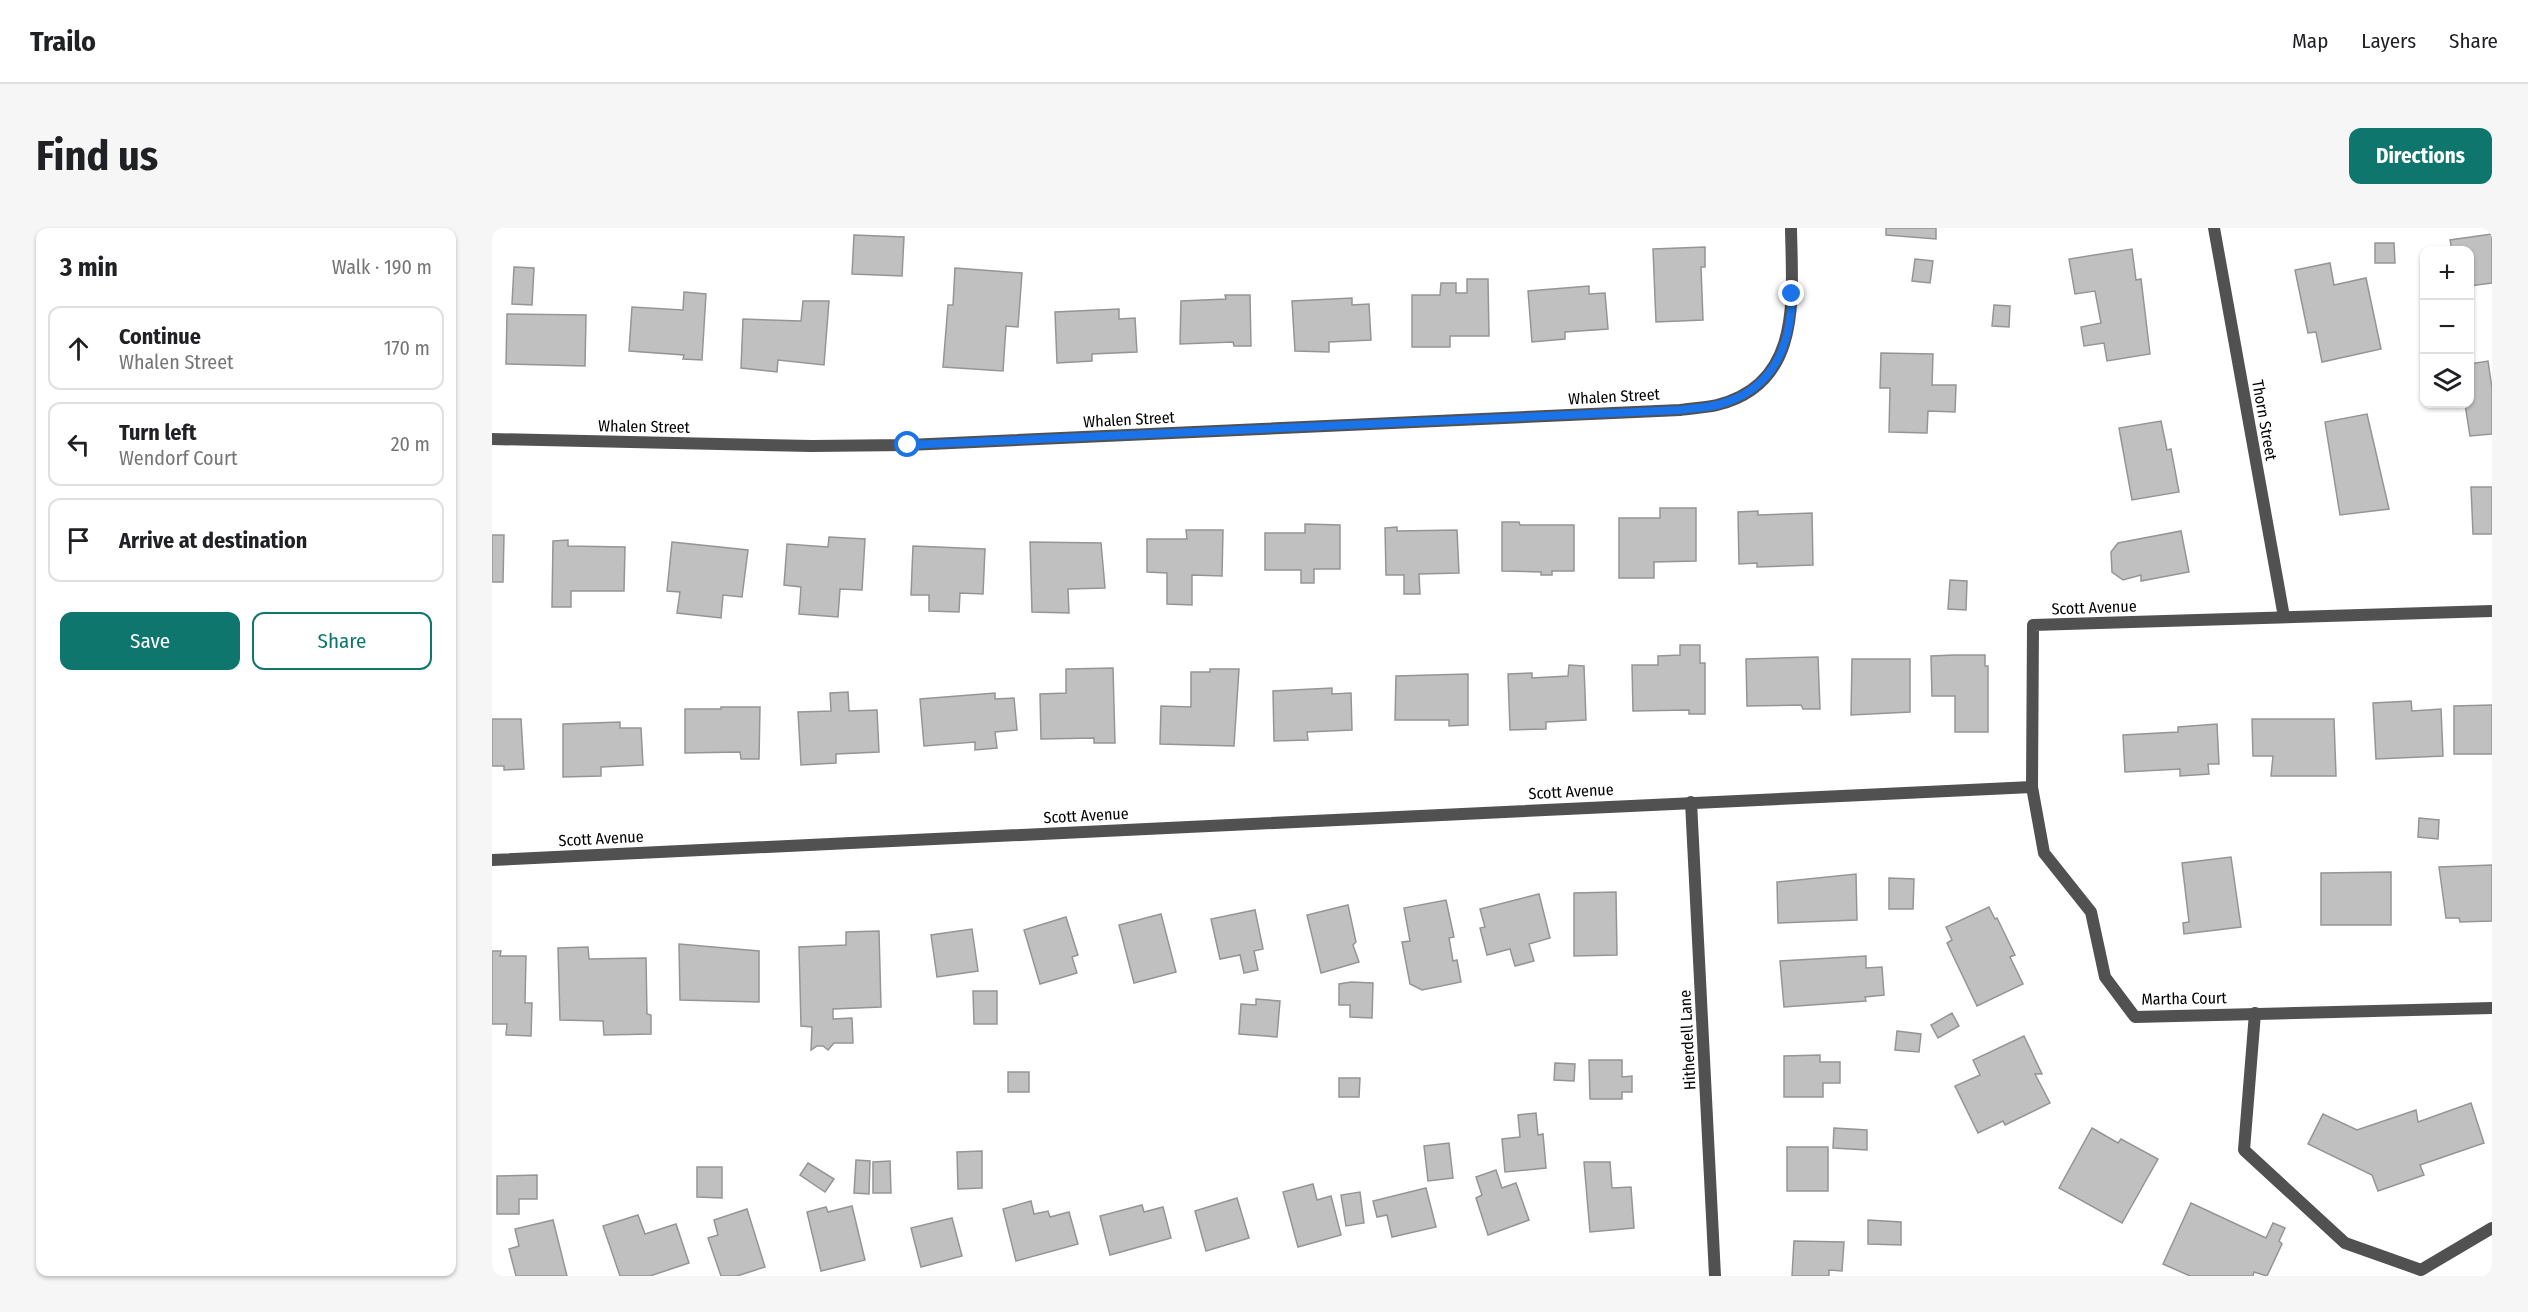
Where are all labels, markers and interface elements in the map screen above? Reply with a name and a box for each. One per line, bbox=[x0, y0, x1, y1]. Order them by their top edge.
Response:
text: Trailo bbox=[30, 25, 96, 58]
text: Map bbox=[2292, 28, 2328, 54]
text: Layers bbox=[2361, 28, 2416, 54]
text: Share bbox=[2449, 28, 2498, 54]
button: Directions bbox=[2349, 128, 2492, 184]
text: Find us bbox=[36, 131, 158, 181]
map controls bbox=[2420, 246, 2474, 408]
button: + bbox=[2420, 246, 2474, 300]
text: 3 min bbox=[60, 252, 118, 283]
text: Walk · 190 m bbox=[332, 255, 432, 279]
route end bbox=[1778, 280, 1804, 306]
button: − bbox=[2420, 300, 2474, 354]
text: Continue bbox=[119, 323, 201, 350]
icon: ahead bbox=[62, 332, 95, 365]
text: 170 m bbox=[384, 336, 430, 360]
text: Whalen Street bbox=[119, 350, 234, 374]
button: layers bbox=[2420, 354, 2474, 408]
street label: Thorn Street bbox=[2248, 378, 2281, 463]
street label: Whalen Street bbox=[1568, 385, 1661, 408]
street label: Whalen Street bbox=[1083, 408, 1176, 431]
street label: Whalen Street bbox=[598, 416, 691, 437]
text: Turn left bbox=[119, 419, 197, 446]
icon: left bbox=[62, 428, 95, 461]
route start bbox=[894, 431, 920, 457]
text: 20 m bbox=[391, 432, 430, 456]
text: Wendorf Court bbox=[119, 446, 238, 470]
icon: arrive bbox=[62, 524, 95, 557]
text: Arrive at destination bbox=[119, 527, 307, 554]
street label: Scott Avenue bbox=[2051, 597, 2137, 618]
button: Save bbox=[60, 612, 240, 670]
button: Share bbox=[252, 612, 432, 670]
street label: Scott Avenue bbox=[1528, 780, 1614, 803]
street label: Scott Avenue bbox=[1043, 804, 1129, 827]
street label: Scott Avenue bbox=[558, 827, 644, 850]
street label: Martha Court bbox=[2141, 988, 2228, 1009]
street label: Hitherdell Lane bbox=[1675, 989, 1700, 1091]

